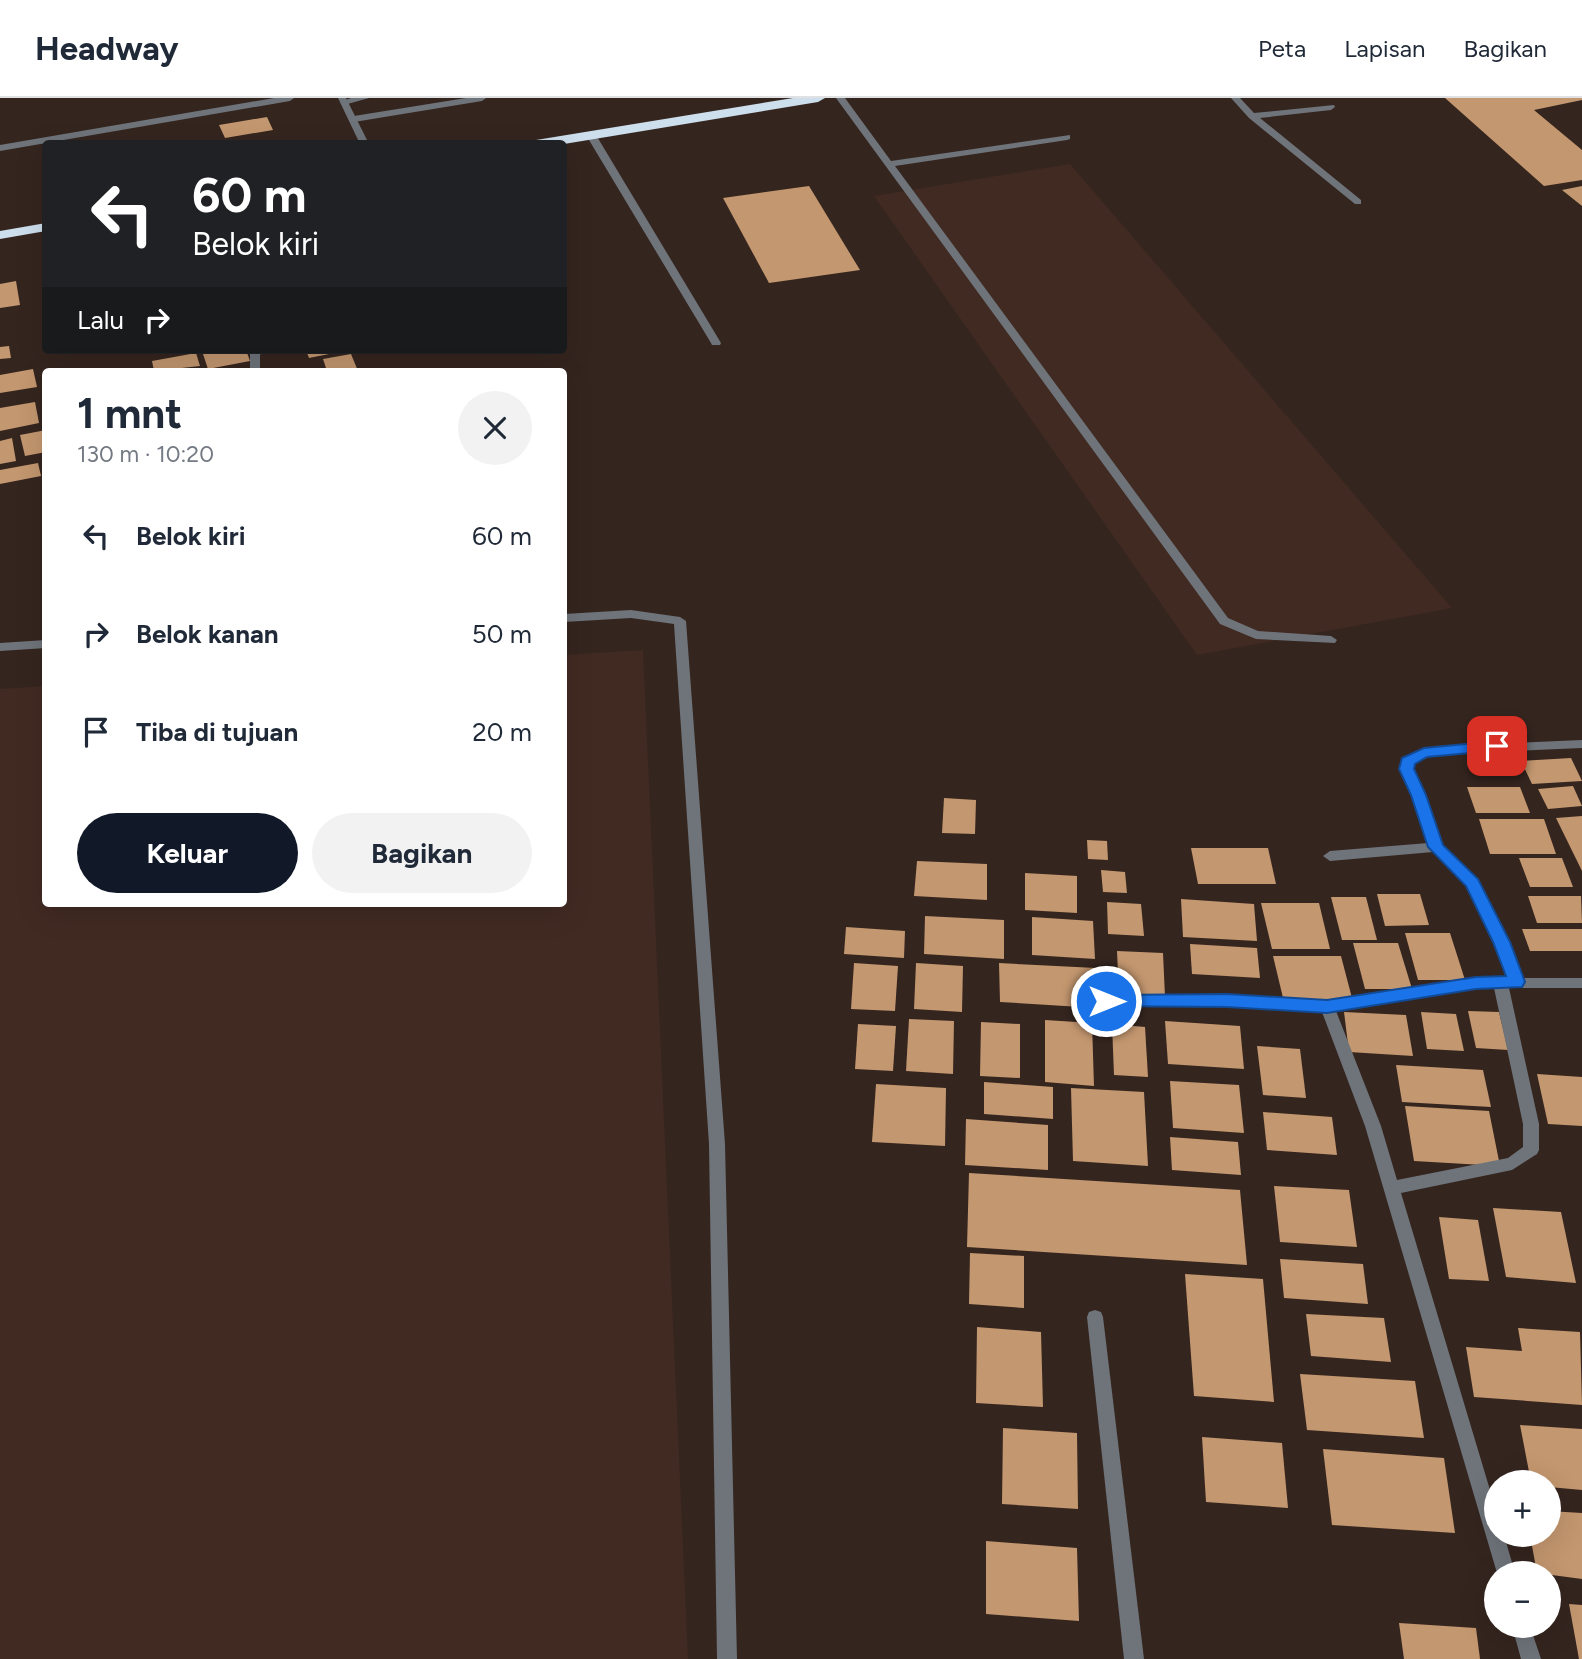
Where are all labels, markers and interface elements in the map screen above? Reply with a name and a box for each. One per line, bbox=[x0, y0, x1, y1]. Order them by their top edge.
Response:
text: Headway bbox=[35, 29, 178, 68]
text: Peta bbox=[1258, 34, 1306, 63]
text: Lapisan bbox=[1344, 34, 1425, 63]
text: Bagikan bbox=[1463, 34, 1547, 63]
text: 60 m bbox=[192, 165, 307, 224]
icon: left bbox=[77, 168, 168, 259]
text: Belok kiri bbox=[192, 225, 319, 263]
icon: right bbox=[138, 301, 176, 339]
text: Lalu bbox=[77, 304, 124, 336]
text: 1 mnt bbox=[77, 388, 182, 439]
button: close bbox=[458, 391, 532, 465]
text: 130 m · 10:20 bbox=[77, 440, 214, 468]
icon: left bbox=[77, 517, 115, 555]
text: Belok kiri bbox=[136, 520, 245, 552]
text: 60 m bbox=[472, 520, 532, 552]
icon: right bbox=[77, 615, 115, 653]
text: Belok kanan bbox=[136, 618, 279, 650]
text: 50 m bbox=[472, 618, 532, 650]
icon: arrive bbox=[77, 713, 115, 751]
text: Tiba di tujuan bbox=[136, 716, 298, 748]
text: 20 m bbox=[472, 716, 532, 748]
pin bbox=[1467, 716, 1527, 776]
icon: arrive bbox=[1478, 727, 1516, 765]
button: Keluar bbox=[77, 813, 298, 893]
button: Bagikan bbox=[312, 813, 532, 893]
position arrow bbox=[1069, 964, 1143, 1038]
map controls bbox=[1484, 1470, 1561, 1638]
button: + bbox=[1484, 1470, 1561, 1547]
button: − bbox=[1484, 1561, 1561, 1638]

